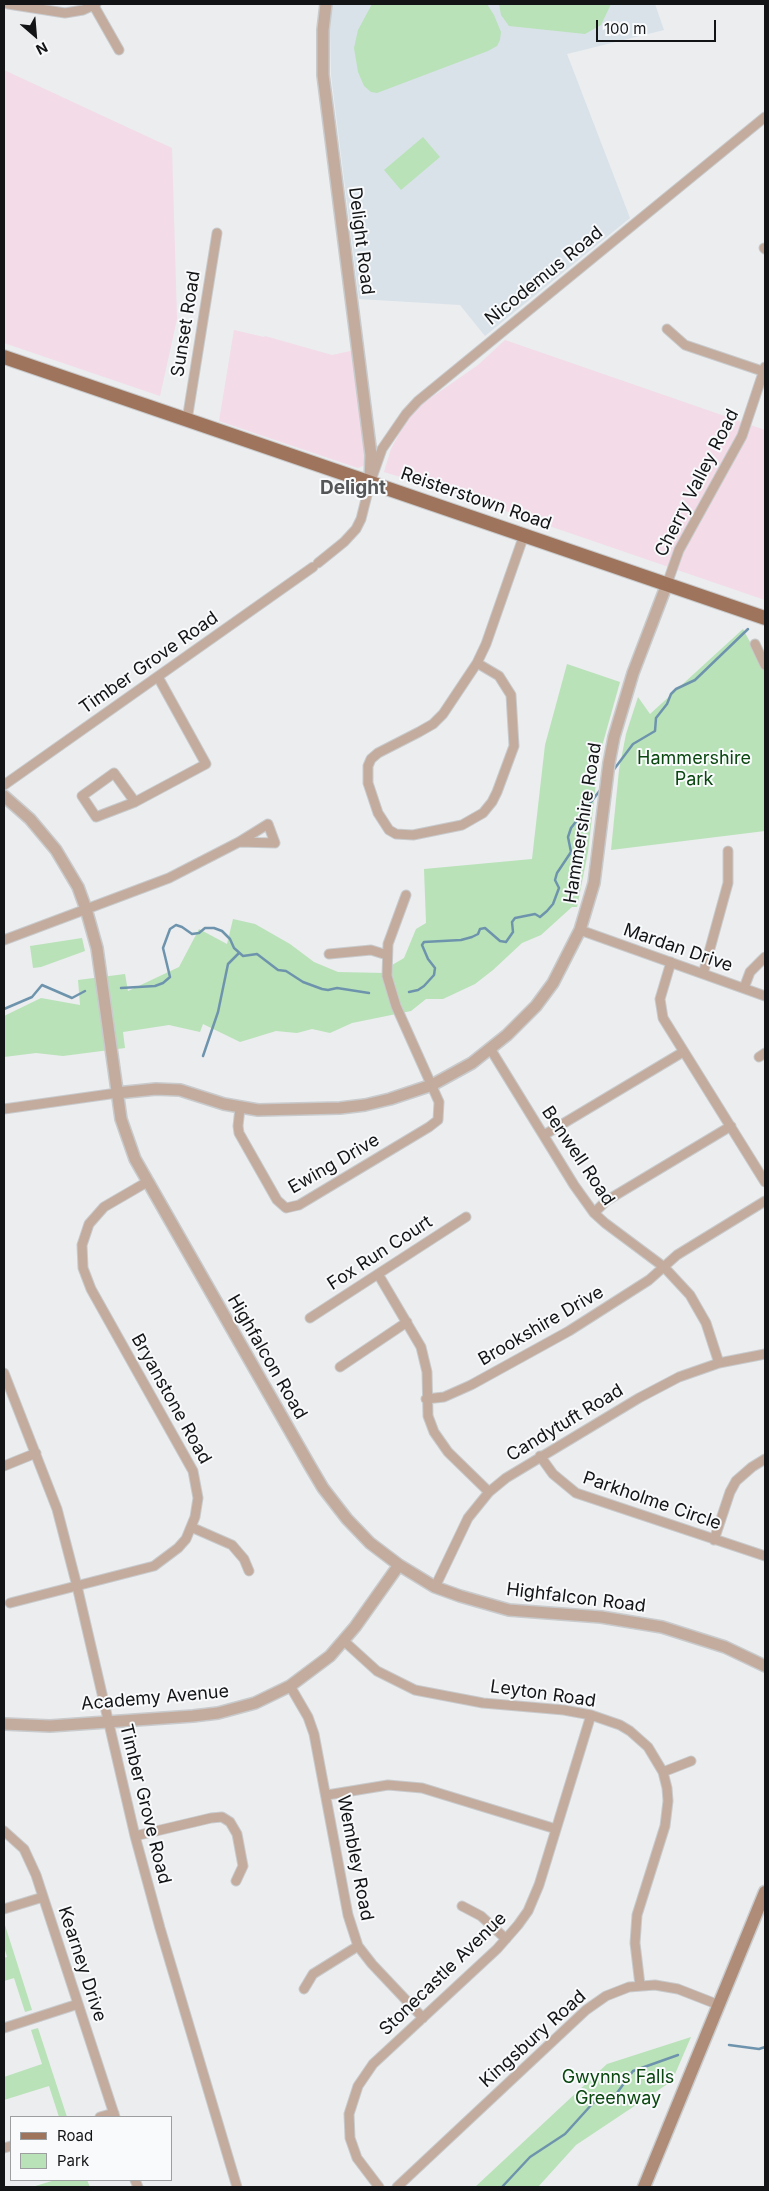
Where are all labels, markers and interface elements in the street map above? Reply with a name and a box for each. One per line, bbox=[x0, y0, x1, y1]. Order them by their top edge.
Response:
north arrow bbox=[10, 10, 60, 60]
scale bar bbox=[599, 10, 719, 42]
text: 100 m bbox=[604, 19, 646, 38]
text: N bbox=[33, 39, 51, 59]
street label: Delight Road bbox=[344, 186, 378, 296]
street label: Nicodemus Road bbox=[481, 222, 607, 330]
street label: Sunset Road bbox=[167, 269, 205, 379]
street label: Cherry Valley Road bbox=[650, 406, 744, 560]
street label: Reisterstown Road bbox=[398, 463, 554, 535]
district label: Delight bbox=[320, 477, 386, 499]
street label: Timber Grove Road bbox=[76, 607, 222, 719]
street label: Hammershire Road bbox=[560, 741, 606, 905]
park label: Hammershire Park bbox=[637, 748, 751, 791]
street label: Mardan Drive bbox=[620, 919, 736, 977]
street label: Benwell Road bbox=[537, 1102, 619, 1210]
street label: Ewing Drive bbox=[285, 1129, 383, 1199]
street label: Fox Run Court bbox=[324, 1211, 436, 1295]
street label: Brookshire Drive bbox=[475, 1281, 607, 1371]
street label: Highfalcon Road bbox=[223, 1291, 311, 1423]
street label: Bryanstone Road bbox=[126, 1330, 216, 1468]
street label: Candytuft Road bbox=[503, 1380, 627, 1466]
street label: Parkholme Circle bbox=[580, 1467, 724, 1535]
street label: Highfalcon Road bbox=[505, 1579, 647, 1617]
street label: Leyton Road bbox=[489, 1676, 597, 1712]
street label: Academy Avenue bbox=[80, 1681, 230, 1715]
street label: Timber Grove Road bbox=[115, 1722, 175, 1886]
street label: Wembley Road bbox=[332, 1794, 378, 1922]
street label: Kearney Drive bbox=[53, 1904, 111, 2024]
street label: Stonecastle Avenue bbox=[375, 1908, 511, 2040]
street label: Kingsbury Road bbox=[476, 1986, 590, 2092]
park label: Gwynns Falls Greenway bbox=[562, 2067, 674, 2110]
legend bbox=[10, 2116, 172, 2181]
text: Road bbox=[57, 2126, 93, 2145]
text: Park bbox=[57, 2151, 89, 2170]

